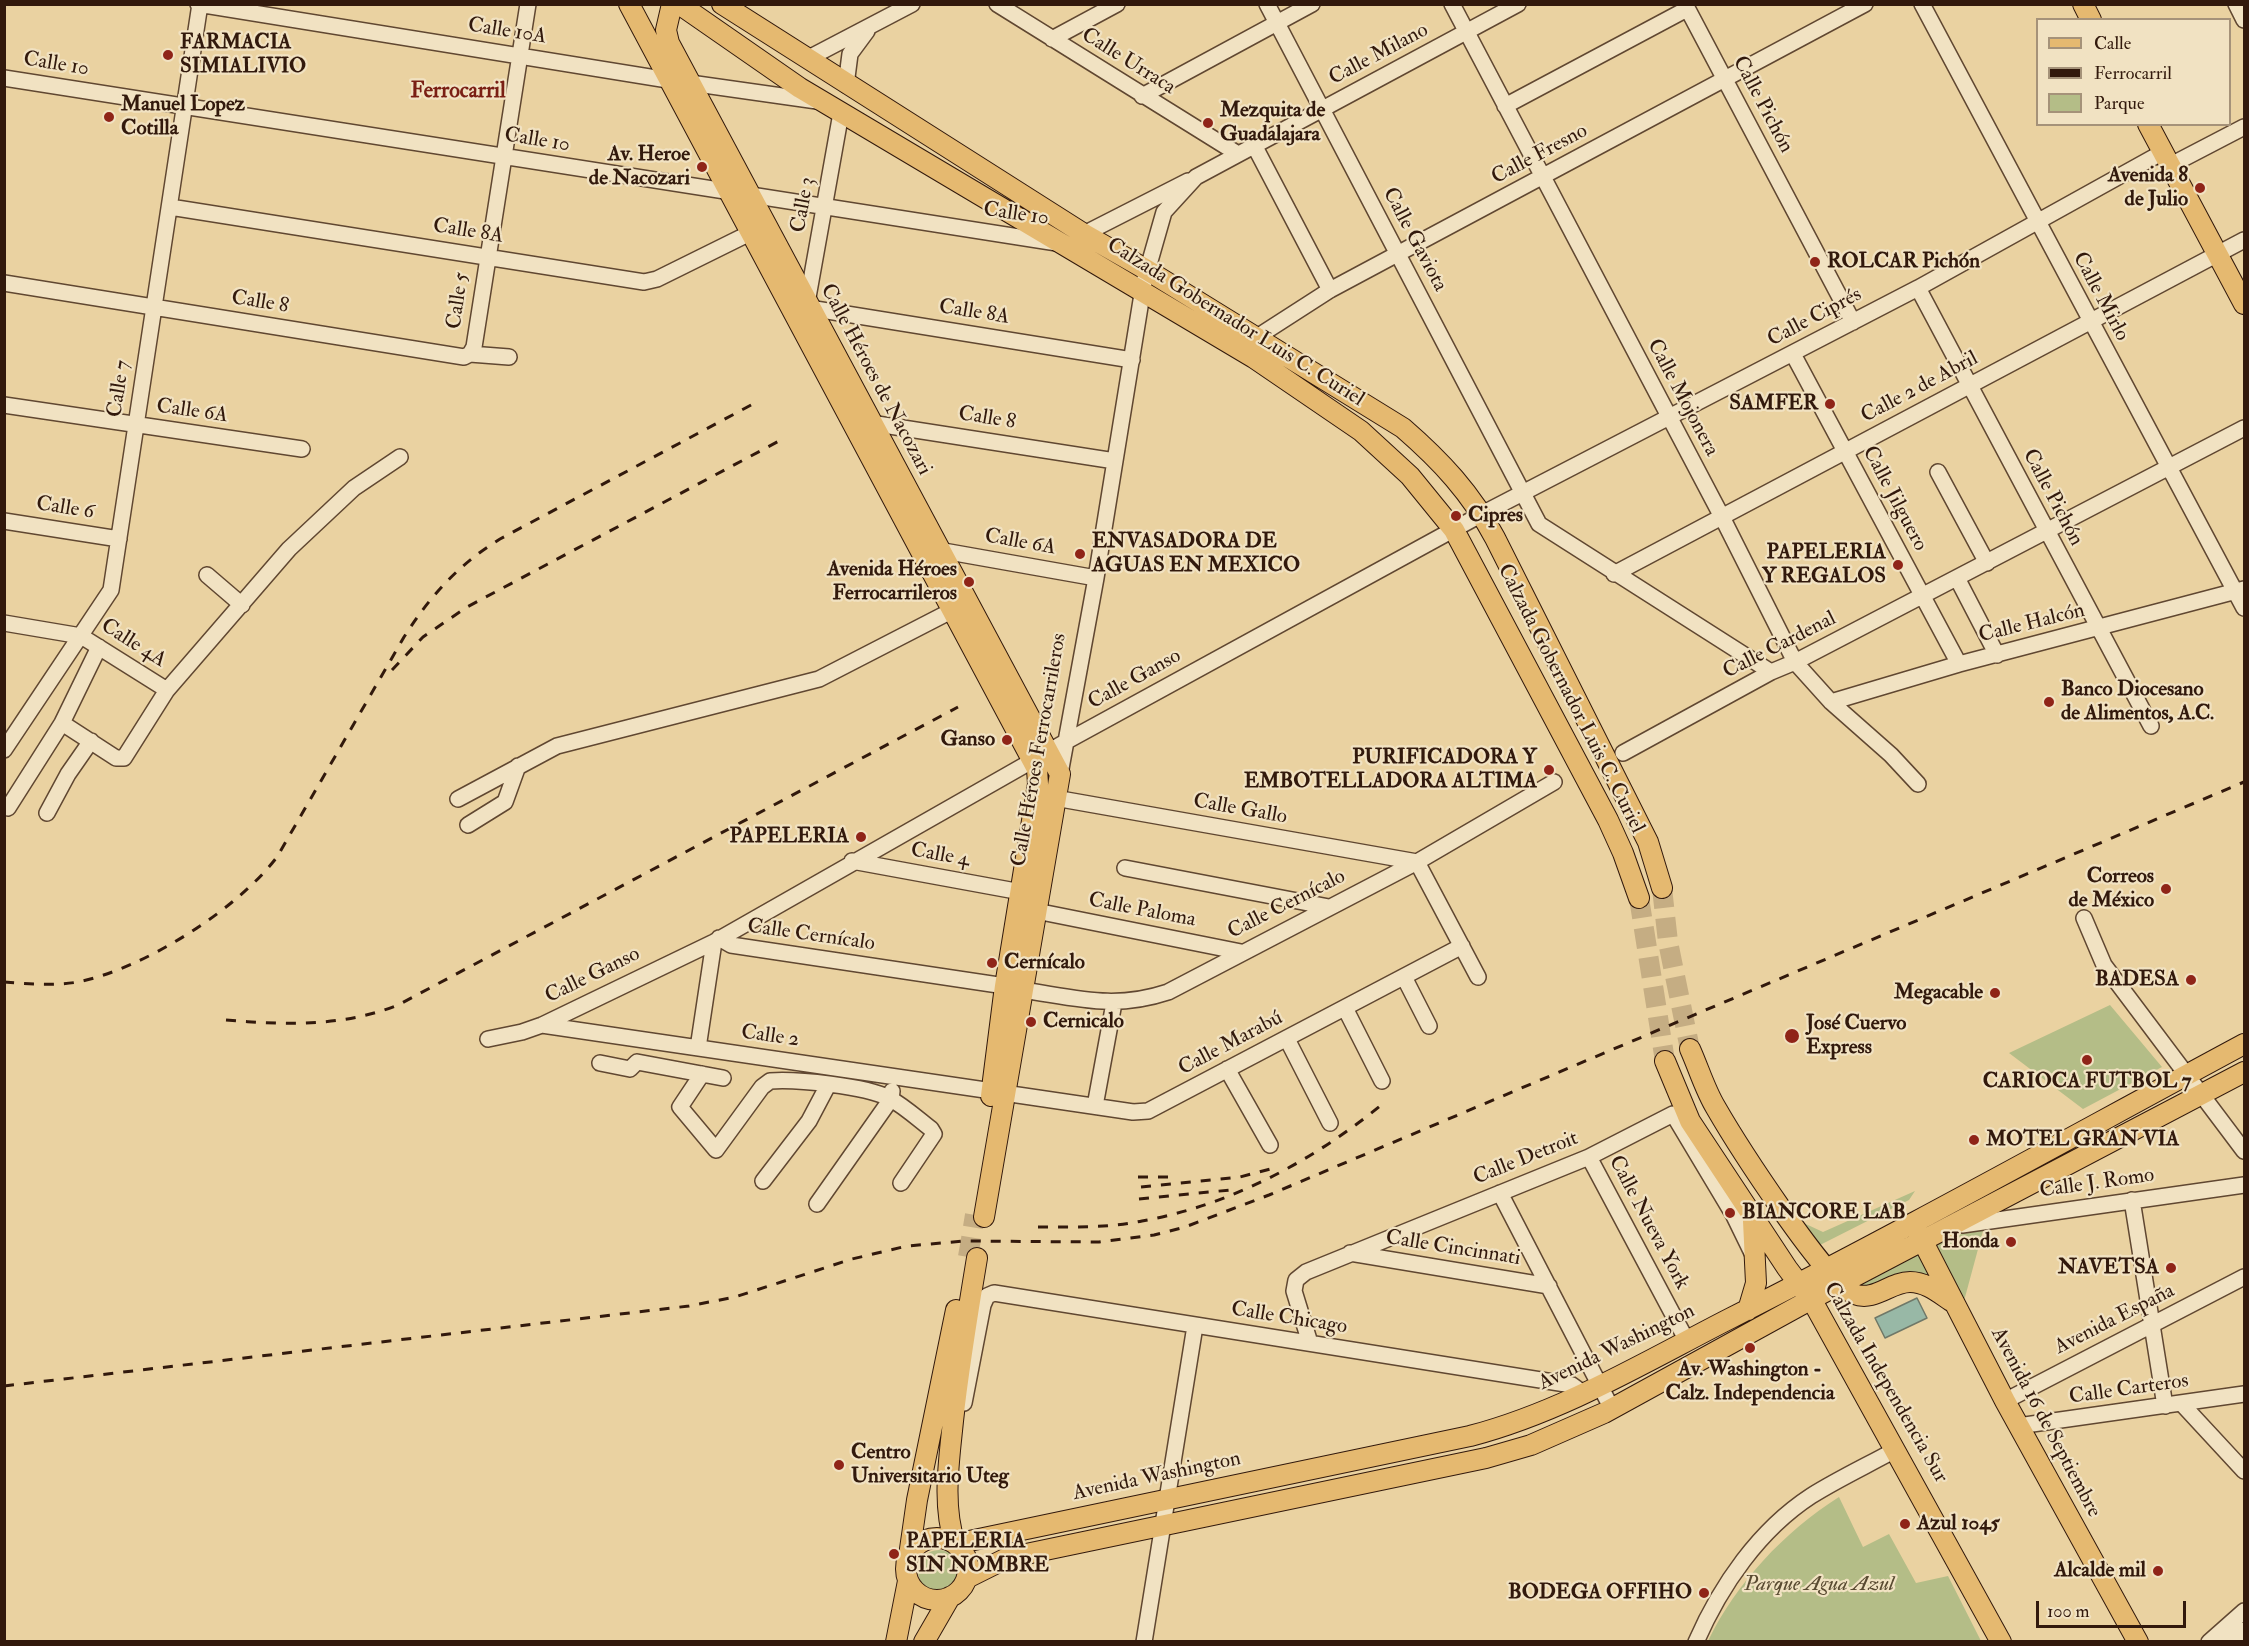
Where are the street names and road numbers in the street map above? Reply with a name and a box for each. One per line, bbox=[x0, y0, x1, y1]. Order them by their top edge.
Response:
street label: Calle 10A bbox=[466, 13, 548, 51]
street label: Calle Milano bbox=[1325, 18, 1433, 92]
street label: Calle Urraca bbox=[1076, 23, 1180, 101]
street label: Calle 10 bbox=[21, 47, 91, 83]
street label: Calle Pichón bbox=[1726, 52, 1798, 158]
street label: Calle Fresno bbox=[1488, 119, 1592, 191]
street label: Calle 10 bbox=[502, 123, 572, 159]
street label: Calle 3 bbox=[787, 175, 821, 235]
street label: Calle Gaviota bbox=[1376, 184, 1452, 296]
street label: Calle 10 bbox=[982, 198, 1050, 232]
street label: Calle 8A bbox=[431, 214, 505, 250]
street label: Calzada Gobernador Luis C. Curiel bbox=[1102, 233, 1368, 413]
street label: Calle Mirlo bbox=[2066, 248, 2134, 346]
street label: Calle 5 bbox=[443, 271, 475, 331]
street label: Calle Héroes de Nacozari bbox=[814, 280, 936, 480]
street label: Calle Ciprés bbox=[1764, 283, 1866, 353]
street label: Calle 8 bbox=[230, 286, 290, 320]
street label: Calle 8A bbox=[937, 295, 1011, 331]
street label: Calle Mojonera bbox=[1641, 335, 1723, 461]
street label: Calle 2 de Abril bbox=[1857, 347, 1983, 429]
street label: Calle 7 bbox=[103, 359, 137, 419]
street label: Calle 6A bbox=[155, 395, 229, 429]
street label: Calle 8 bbox=[957, 402, 1017, 436]
street label: Calle Jilguero bbox=[1856, 442, 1932, 556]
street label: Calle Pichón bbox=[2016, 445, 2088, 551]
street label: Calle 6 bbox=[34, 492, 96, 526]
street label: Calle 6A bbox=[982, 524, 1058, 562]
street label: Calzada Gobernador Luis C. Curiel bbox=[1491, 560, 1649, 838]
street label: Calle Halcón bbox=[1976, 599, 2088, 649]
street label: Calle Cardenal bbox=[1719, 607, 1841, 685]
street label: Calle 4A bbox=[96, 614, 170, 674]
street label: Calle Héroes Ferrocarrileros bbox=[1007, 631, 1073, 869]
street label: Calle Ganso bbox=[1084, 644, 1186, 716]
street label: Calle Gallo bbox=[1191, 789, 1289, 831]
street label: Calle 4 bbox=[909, 838, 971, 874]
street label: Calle Cernícalo bbox=[1224, 865, 1350, 945]
street label: Calle Paloma bbox=[1086, 888, 1198, 934]
street label: Calle Cernícalo bbox=[746, 915, 876, 957]
street label: Calle Ganso bbox=[542, 942, 644, 1010]
street label: Calle Marabú bbox=[1175, 1006, 1287, 1082]
street label: Calle 2 bbox=[739, 1020, 801, 1054]
street label: Calle Detroit bbox=[1470, 1127, 1582, 1191]
street label: Calle Nueva York bbox=[1602, 1152, 1694, 1294]
street label: Calle J. Romo bbox=[2038, 1163, 2156, 1205]
street label: Calle Cincinnati bbox=[1384, 1226, 1522, 1272]
street label: Calzada Independencia Sur bbox=[1817, 1278, 1953, 1488]
street label: Avenida España bbox=[2051, 1279, 2179, 1361]
street label: Calle Chicago bbox=[1229, 1297, 1349, 1341]
street label: Avenida Washington bbox=[1535, 1299, 1699, 1397]
street label: Avenida 16 de Septiembre bbox=[1984, 1324, 2106, 1522]
street label: Calle Carteros bbox=[2068, 1369, 2190, 1411]
street label: Avenida Washington bbox=[1071, 1447, 1243, 1507]

